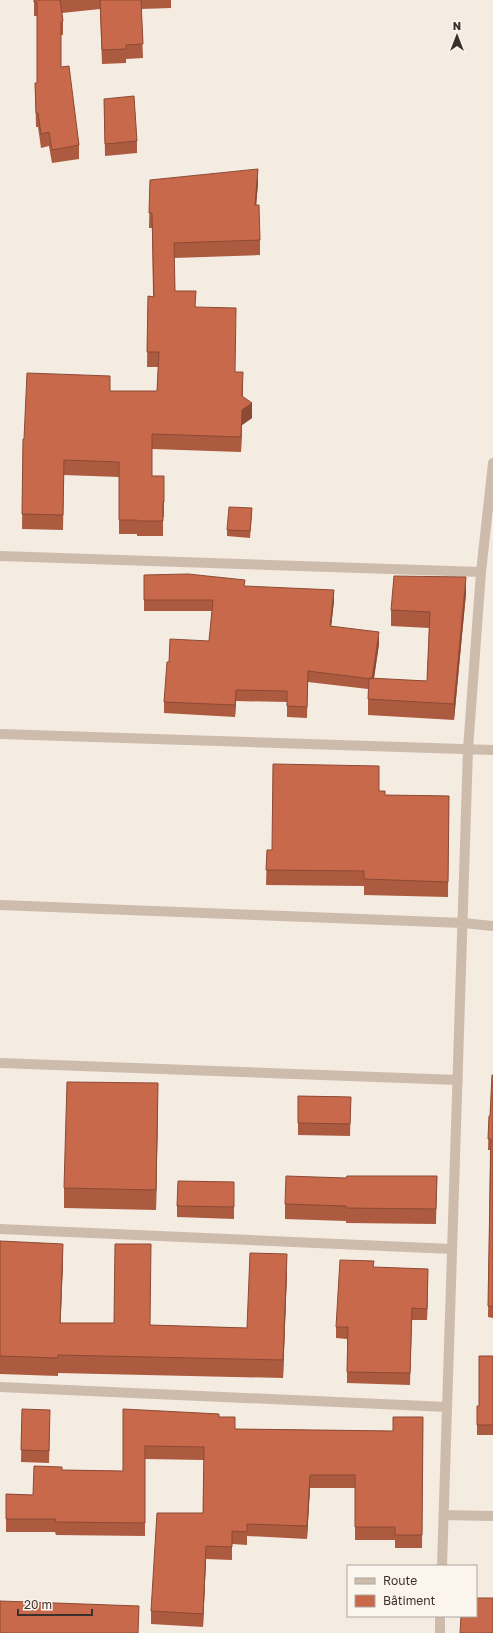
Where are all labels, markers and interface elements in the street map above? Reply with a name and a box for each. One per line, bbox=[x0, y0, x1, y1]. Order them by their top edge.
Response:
north arrow bbox=[437, 16, 477, 56]
text: N bbox=[453, 19, 461, 32]
legend bbox=[347, 1565, 477, 1617]
text: Route bbox=[383, 1573, 417, 1588]
scale bar bbox=[18, 1591, 92, 1617]
text: Bâtiment bbox=[383, 1593, 436, 1608]
text: 20 m bbox=[24, 1597, 52, 1612]

